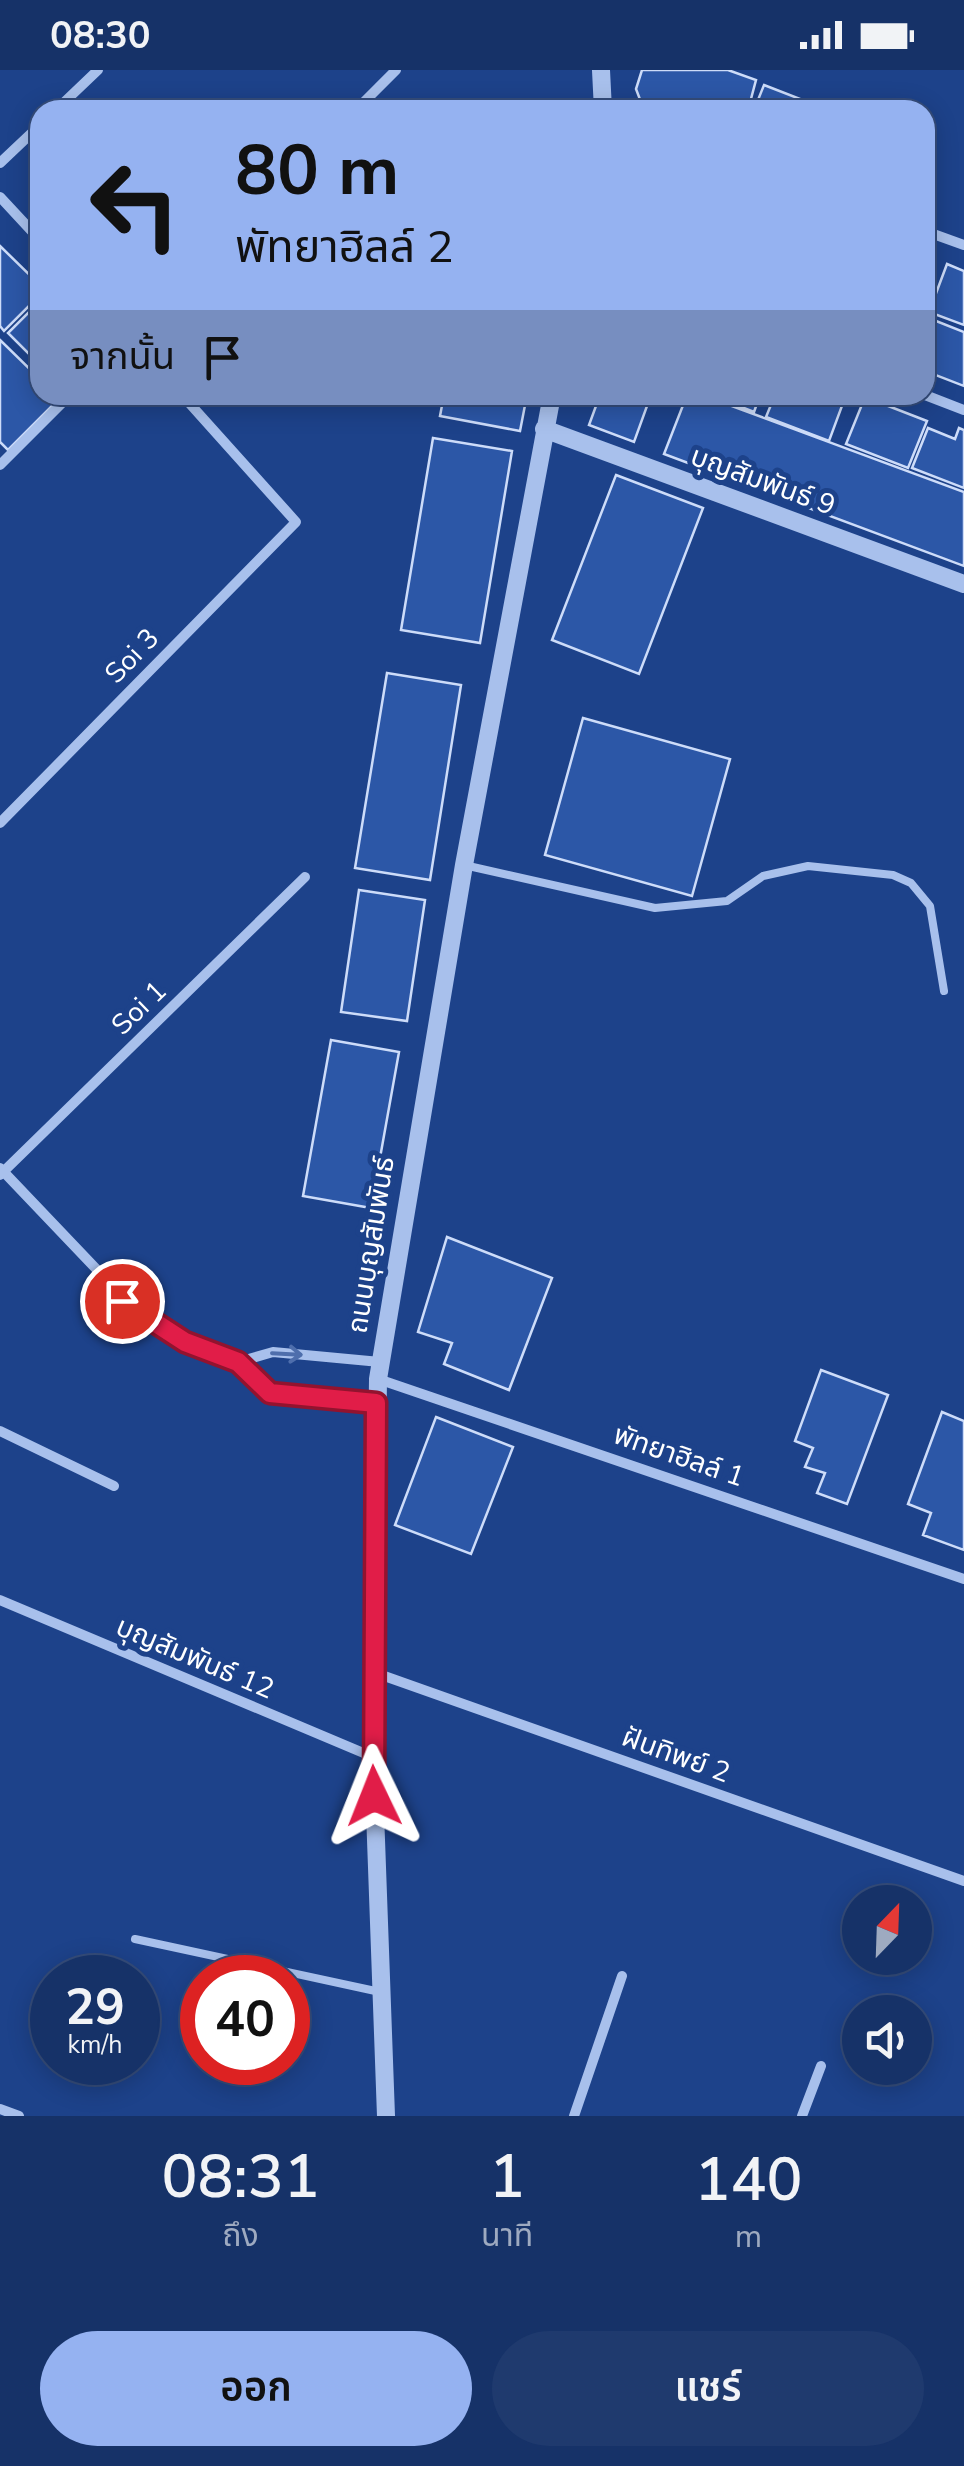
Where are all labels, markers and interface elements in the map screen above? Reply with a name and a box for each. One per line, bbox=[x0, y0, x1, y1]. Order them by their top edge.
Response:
text: 08:30 bbox=[50, 10, 151, 61]
text: 80 m bbox=[235, 123, 399, 219]
icon: left bbox=[70, 140, 200, 270]
text: พัทยาฮิลล์ 2 bbox=[235, 217, 454, 278]
icon: arrive bbox=[195, 330, 250, 385]
text: จากนั้น bbox=[70, 331, 175, 382]
street label: บุญสัมพันธ์ 9 bbox=[685, 437, 841, 525]
street label: Soi 3 bbox=[96, 620, 168, 692]
street label: Soi 1 bbox=[103, 972, 175, 1044]
street label: ถนนบุญสัมพันธ์ bbox=[338, 1153, 404, 1336]
pin bbox=[80, 1259, 165, 1344]
icon: arrive bbox=[95, 1274, 150, 1329]
one-way arrow bbox=[270, 1345, 302, 1364]
street label: พัทยาฮิลล์ 1 bbox=[608, 1416, 750, 1496]
street label: บุญสัมพันธ์ 12 bbox=[110, 1608, 280, 1708]
street label: ฝันทิพย์ 2 bbox=[617, 1718, 735, 1792]
position arrow bbox=[322, 1744, 426, 1848]
north arrow bbox=[842, 1885, 932, 1975]
map controls bbox=[842, 1885, 932, 2085]
speed limit sign: 40 bbox=[180, 1955, 310, 2085]
text: 29 bbox=[65, 1973, 125, 2042]
button: sound bbox=[842, 1995, 932, 2085]
text: km/h bbox=[67, 2028, 123, 2062]
text: 08:31 bbox=[161, 2136, 320, 2218]
text: 1 bbox=[489, 2136, 525, 2218]
text: 140 bbox=[695, 2139, 803, 2221]
text: ถึง bbox=[222, 2214, 259, 2257]
text: นาที bbox=[481, 2214, 533, 2257]
text: m bbox=[735, 2215, 762, 2258]
button: ออก bbox=[40, 2331, 472, 2446]
button: แชร์ bbox=[492, 2331, 924, 2446]

